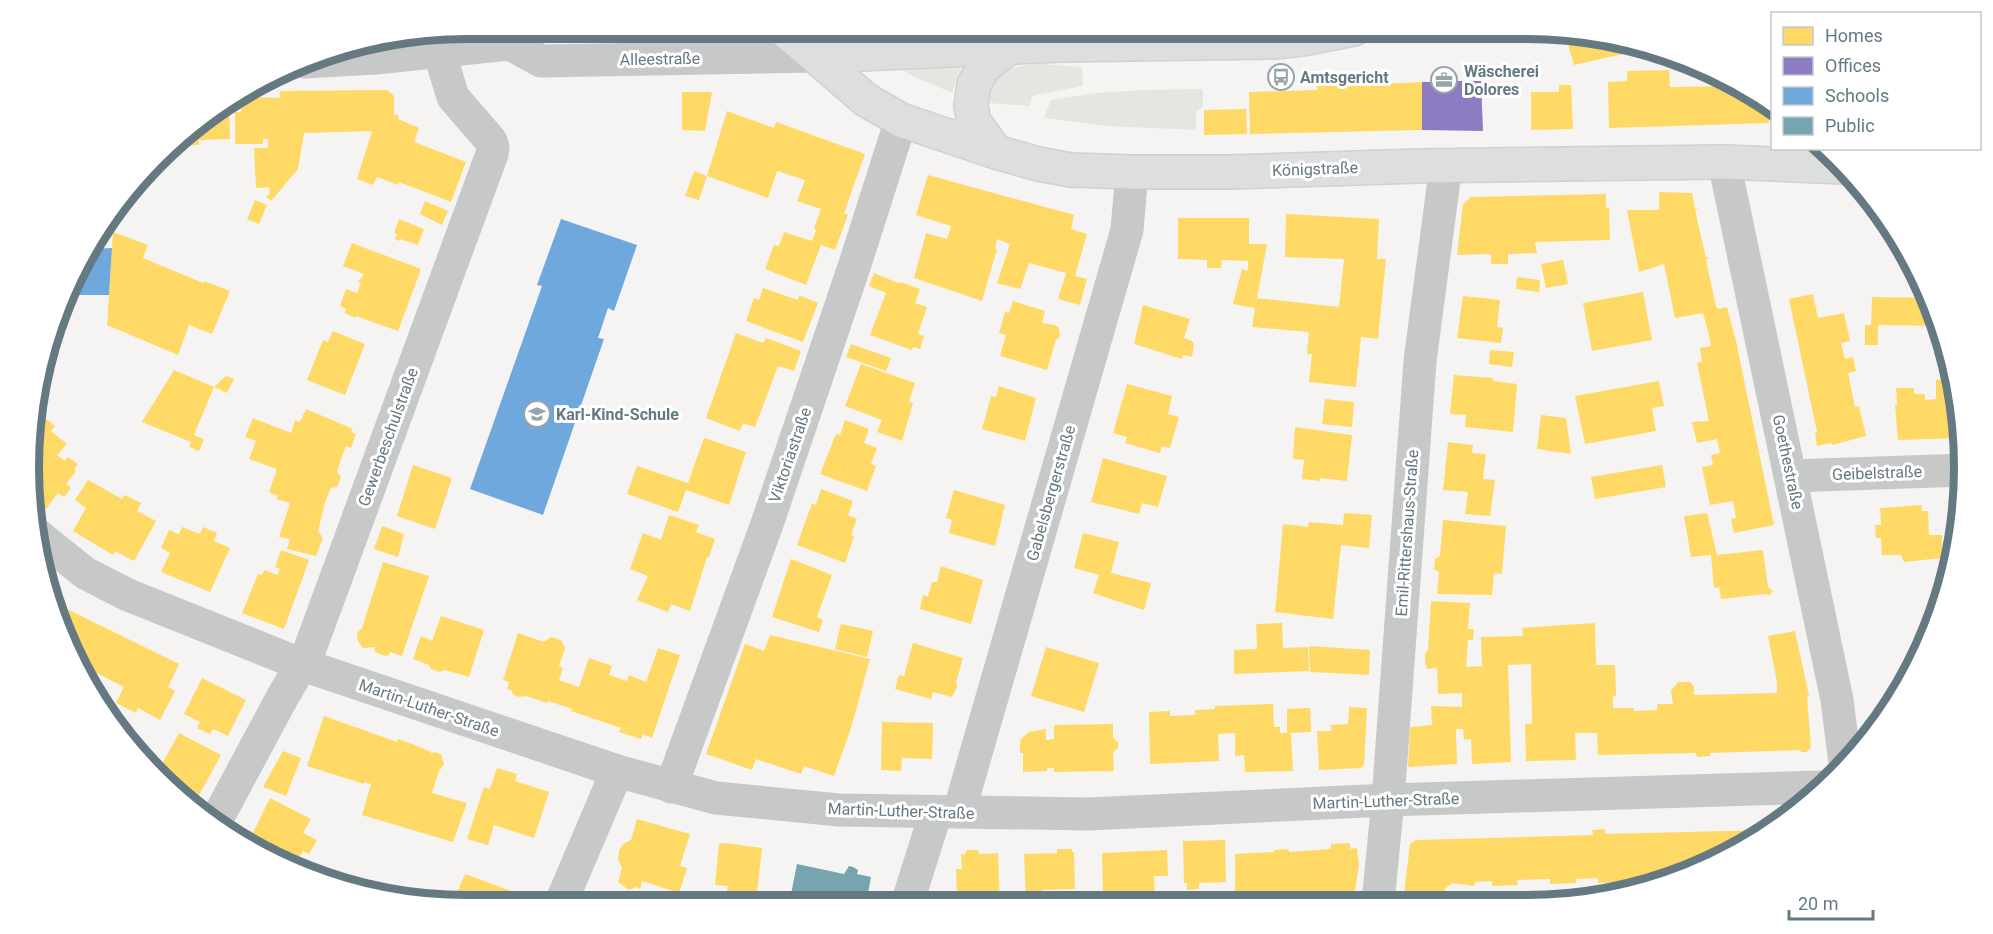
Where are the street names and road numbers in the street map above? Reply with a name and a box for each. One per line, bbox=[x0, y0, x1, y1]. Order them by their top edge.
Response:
street label: Alleestraße bbox=[620, 49, 700, 69]
street label: Königstraße bbox=[1272, 158, 1358, 180]
street label: Gewerbeschulstraße bbox=[354, 365, 422, 509]
street label: Viktoriastraße bbox=[765, 405, 815, 505]
street label: Goethestraße bbox=[1769, 413, 1807, 511]
street label: Gabelsbergerstraße bbox=[1023, 423, 1079, 563]
street label: Emil-Rittershaus-Straße bbox=[1392, 449, 1422, 617]
street label: Geibelstraße bbox=[1832, 462, 1922, 484]
street label: Martin-Luther-Straße bbox=[356, 675, 502, 741]
street label: Martin-Luther-Straße bbox=[1312, 789, 1460, 813]
street label: Martin-Luther-Straße bbox=[827, 799, 975, 823]

